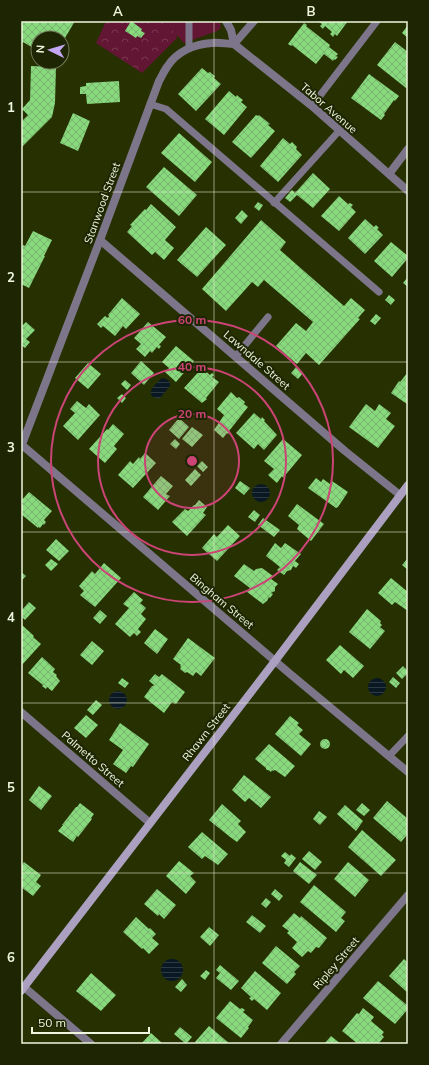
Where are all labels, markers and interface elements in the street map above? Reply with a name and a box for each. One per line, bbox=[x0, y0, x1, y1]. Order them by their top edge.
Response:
text: A bbox=[113, 3, 123, 19]
text: B bbox=[307, 3, 316, 19]
north arrow bbox=[30, 30, 70, 70]
text: N bbox=[33, 44, 47, 54]
street label: Tabor Avenue bbox=[298, 80, 360, 136]
text: 1 bbox=[7, 99, 15, 115]
street label: Stanwood Street bbox=[81, 160, 123, 246]
text: 2 bbox=[7, 269, 15, 285]
text: 60 m bbox=[178, 312, 206, 327]
street label: Lawndale Street bbox=[221, 327, 293, 393]
text: 40 m bbox=[178, 359, 206, 374]
text: 20 m bbox=[178, 406, 206, 421]
text: 3 bbox=[7, 439, 15, 455]
centre of rings bbox=[185, 454, 199, 468]
street label: Bingham Street bbox=[187, 570, 257, 632]
text: 4 bbox=[7, 609, 15, 625]
street label: Rhawn Street bbox=[179, 700, 233, 764]
street label: Palmetto Street bbox=[59, 728, 127, 790]
text: 5 bbox=[7, 779, 15, 795]
street label: Ripley Street bbox=[310, 934, 362, 992]
text: 6 bbox=[7, 949, 15, 965]
scale bar bbox=[32, 1009, 149, 1035]
text: 50 m bbox=[38, 1015, 66, 1030]

